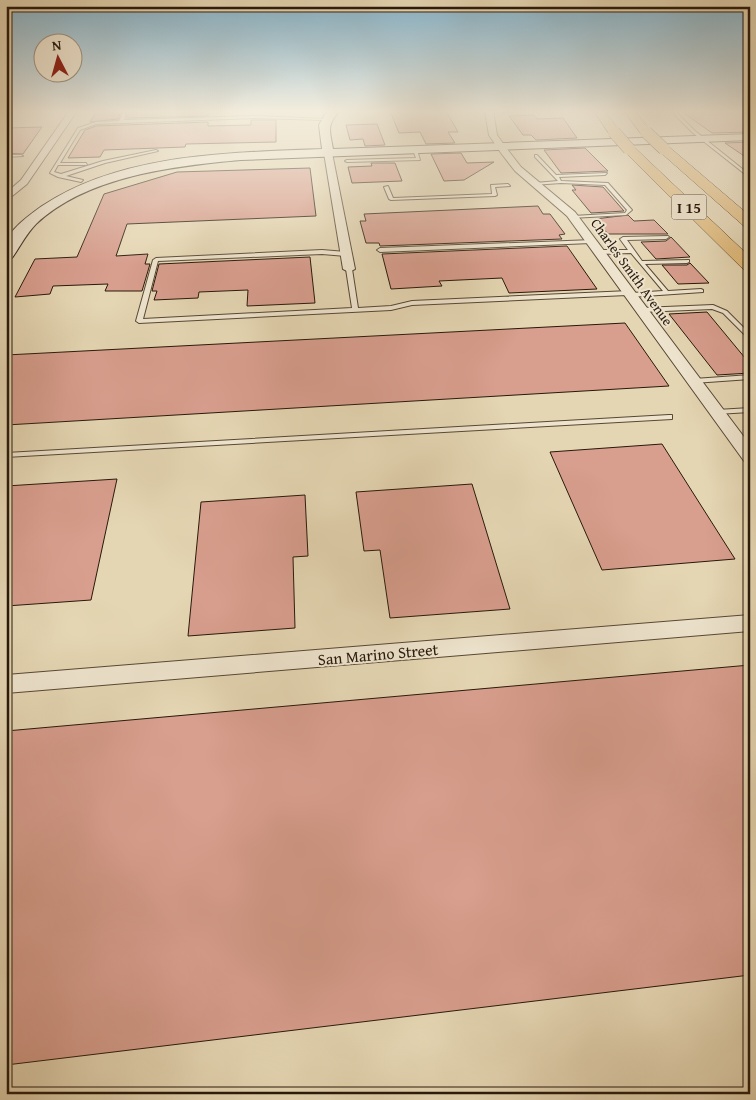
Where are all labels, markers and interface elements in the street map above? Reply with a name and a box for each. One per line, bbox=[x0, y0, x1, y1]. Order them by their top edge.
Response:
north arrow bbox=[32, 32, 82, 82]
text: N bbox=[51, 35, 63, 56]
road number: I 15 bbox=[672, 194, 706, 220]
street label: Charles Smith Avenue bbox=[586, 214, 678, 330]
street label: San Marino Street bbox=[317, 637, 440, 671]

